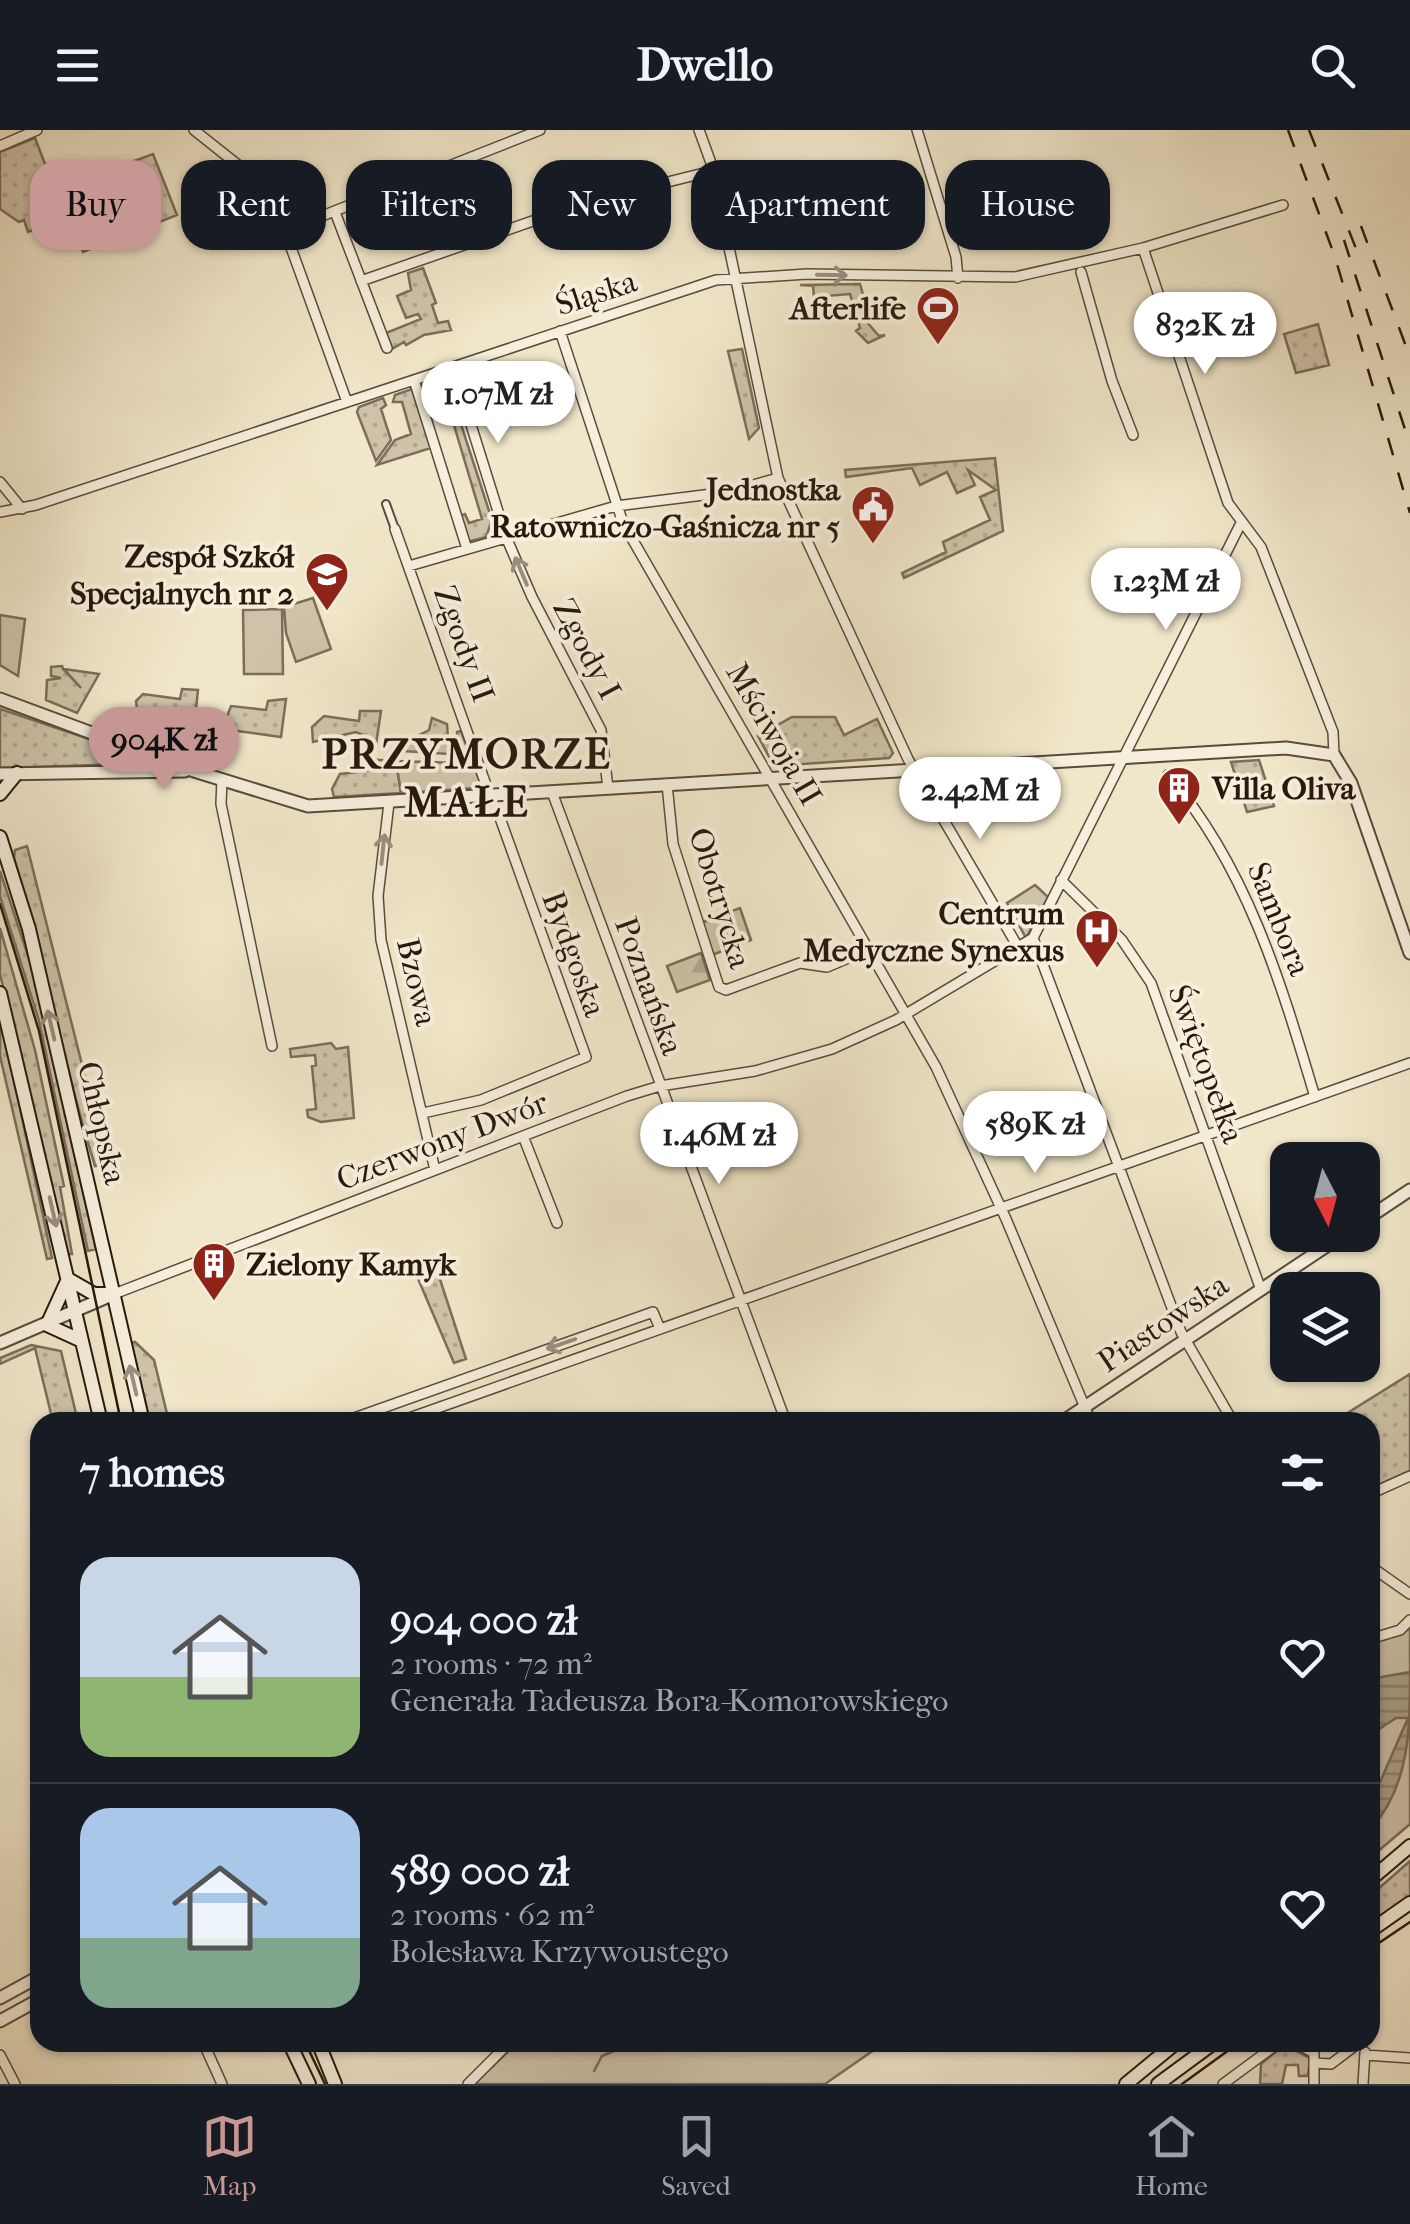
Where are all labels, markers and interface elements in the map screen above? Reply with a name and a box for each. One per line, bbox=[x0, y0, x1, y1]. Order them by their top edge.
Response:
icon: menu bbox=[50, 38, 105, 93]
icon: search bbox=[1305, 38, 1360, 93]
text: Dwello bbox=[637, 39, 773, 92]
chip: Buy bbox=[30, 160, 161, 250]
chip: Rent bbox=[181, 160, 326, 250]
chip: Filters bbox=[346, 160, 512, 250]
chip: New bbox=[532, 160, 671, 250]
chip: Apartment bbox=[691, 160, 925, 250]
chip: House bbox=[945, 160, 1110, 250]
street label: Śląska bbox=[551, 262, 643, 324]
one-way arrow bbox=[814, 266, 847, 284]
sports icon: Afterlife bbox=[915, 285, 961, 346]
place label: Afterlife bbox=[788, 290, 906, 327]
pin: 832K zł bbox=[1113, 292, 1297, 377]
text: 832K zł bbox=[1156, 306, 1254, 343]
pin: 1.07M zł bbox=[395, 361, 601, 446]
text: 1.07M zł bbox=[443, 375, 553, 412]
place label: Jednostka Ratowniczo-Gaśnicza nr 5 bbox=[490, 471, 841, 545]
public building icon: Jednostka Ratowniczo-Gaśnicza nr 5 bbox=[850, 484, 896, 545]
place label: Zespół Szkół Specjalnych nr 2 bbox=[70, 538, 295, 612]
pin: 1.23M zł bbox=[1063, 548, 1269, 633]
school or university icon: Zespół Szkół Specjalnych nr 2 bbox=[304, 551, 350, 612]
one-way arrow bbox=[510, 556, 528, 587]
text: 1.23M zł bbox=[1113, 562, 1219, 599]
street label: Zgody II bbox=[426, 581, 502, 707]
street label: Zgody I bbox=[545, 593, 629, 705]
street label: Mściwoja II bbox=[718, 656, 830, 812]
pin: 904K zł bbox=[72, 707, 256, 792]
text: 904K zł bbox=[111, 721, 217, 758]
district label: PRZYMORZE MAŁE bbox=[322, 730, 612, 827]
pin: 2.42M zł bbox=[877, 757, 1083, 842]
building icon: Villa Oliva bbox=[1156, 765, 1202, 826]
place label: Villa Oliva bbox=[1211, 770, 1356, 807]
text: 2.42M zł bbox=[921, 771, 1039, 808]
street label: Obotrycka bbox=[681, 823, 759, 974]
one-way arrow bbox=[374, 834, 393, 866]
street label: Sambora bbox=[1240, 857, 1319, 982]
street label: Bydgoska bbox=[534, 886, 614, 1023]
place label: Centrum Medyczne Synexus bbox=[803, 895, 1064, 969]
hospital icon: Centrum Medyczne Synexus bbox=[1074, 908, 1120, 969]
street label: Poznańska bbox=[607, 912, 691, 1061]
street label: Bzowa bbox=[389, 935, 445, 1031]
street label: Świętopełka bbox=[1159, 980, 1252, 1150]
one-way arrow bbox=[41, 1010, 60, 1042]
street label: Chłopska bbox=[70, 1058, 134, 1189]
street label: Czerwony Dwór bbox=[331, 1084, 553, 1198]
pin: 589K zł bbox=[943, 1091, 1127, 1176]
pin: 1.46M zł bbox=[616, 1102, 822, 1187]
text: 589K zł bbox=[985, 1105, 1085, 1142]
text: 1.46M zł bbox=[662, 1116, 776, 1153]
north arrow bbox=[1270, 1142, 1380, 1252]
map controls bbox=[1270, 1142, 1380, 1382]
one-way arrow bbox=[44, 1195, 63, 1227]
building icon: Zielony Kamyk bbox=[191, 1241, 237, 1302]
place label: Zielony Kamyk bbox=[246, 1246, 458, 1283]
street label: Piastowska bbox=[1091, 1265, 1236, 1380]
button: layers bbox=[1270, 1272, 1380, 1382]
one-way arrow bbox=[545, 1337, 577, 1355]
one-way arrow bbox=[123, 1365, 141, 1397]
icon: filters bbox=[1275, 1445, 1330, 1500]
text: 7 homes bbox=[80, 1448, 225, 1497]
text: 904 000 zł bbox=[390, 1596, 577, 1645]
icon: home bbox=[160, 1597, 280, 1717]
icon: heart bbox=[1275, 1630, 1330, 1685]
text: 2 rooms · 72 m² bbox=[390, 1645, 592, 1682]
text: Generała Tadeusza Bora-Komorowskiego bbox=[390, 1682, 948, 1719]
text: 589 000 zł bbox=[390, 1847, 569, 1896]
icon: home bbox=[160, 1848, 280, 1968]
icon: heart bbox=[1275, 1881, 1330, 1936]
text: 2 rooms · 62 m² bbox=[390, 1896, 594, 1933]
text: Bolesława Krzywoustego bbox=[390, 1933, 729, 1970]
tab: Map bbox=[202, 2109, 257, 2202]
tab: Saved bbox=[661, 2109, 731, 2202]
tab: Home bbox=[1135, 2109, 1208, 2202]

